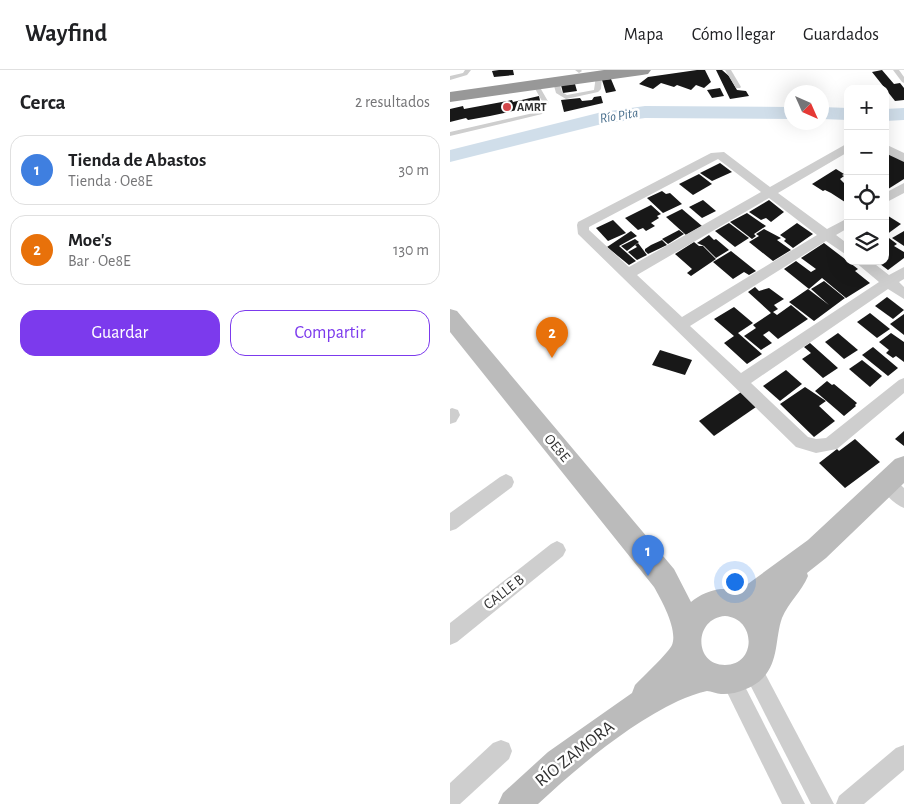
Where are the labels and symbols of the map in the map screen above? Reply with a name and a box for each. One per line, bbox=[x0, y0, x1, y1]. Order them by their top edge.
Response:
north arrow bbox=[784, 85, 829, 130]
marker: AMRT bbox=[501, 101, 513, 113]
place label: AMRT bbox=[517, 101, 547, 113]
water label: Río Pita bbox=[599, 106, 639, 126]
pin: 2 bbox=[536, 317, 568, 358]
street label: OE8E bbox=[541, 431, 573, 465]
pin: 1 bbox=[632, 535, 664, 576]
your location bbox=[722, 569, 748, 595]
street label: CALLE B bbox=[481, 572, 527, 612]
street label: RÍO ZAMORA bbox=[530, 715, 618, 790]

